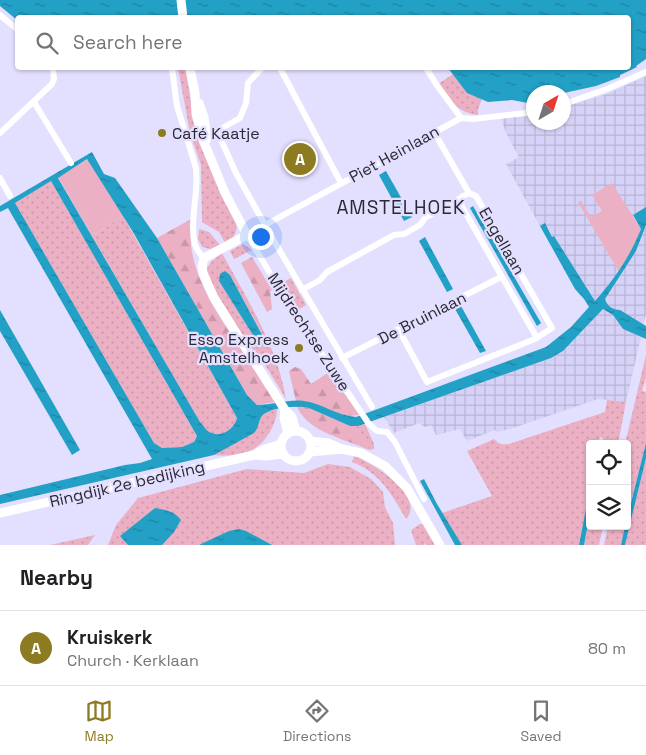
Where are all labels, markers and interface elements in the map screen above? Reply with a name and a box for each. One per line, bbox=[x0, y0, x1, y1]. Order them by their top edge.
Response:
search box bbox=[15, 15, 631, 70]
icon: search bbox=[33, 29, 61, 57]
text: Search here bbox=[73, 30, 183, 55]
north arrow bbox=[526, 85, 571, 130]
street label: Piet Heinlaan bbox=[345, 121, 443, 187]
place label: Café Kaatje bbox=[172, 123, 260, 144]
marker: Café Kaatje bbox=[156, 127, 168, 139]
pin: A bbox=[284, 140, 316, 178]
district label: AMSTELHOEK bbox=[336, 195, 466, 220]
street label: Engellaan bbox=[474, 203, 530, 279]
your location bbox=[248, 224, 274, 250]
street label: Mijdrechtse Zuwe bbox=[263, 269, 355, 395]
street label: De Bruinlaan bbox=[374, 287, 470, 349]
place label: Esso Express Amstelhoek bbox=[188, 329, 289, 368]
marker: Esso Express Amstelhoek bbox=[293, 342, 305, 354]
map controls bbox=[586, 440, 631, 530]
button: locate bbox=[586, 440, 631, 485]
street label: Ringdijk 2e bedijking bbox=[47, 456, 207, 512]
button: layers bbox=[586, 485, 631, 530]
text: Nearby bbox=[20, 564, 93, 591]
text: Kruiskerk bbox=[67, 625, 152, 650]
text: A bbox=[31, 638, 41, 659]
text: 80 m bbox=[588, 638, 626, 659]
text: Church · Kerklaan bbox=[67, 650, 199, 671]
tab: Map bbox=[85, 697, 114, 745]
tab: Directions bbox=[283, 697, 351, 745]
tab: Saved bbox=[521, 697, 561, 745]

